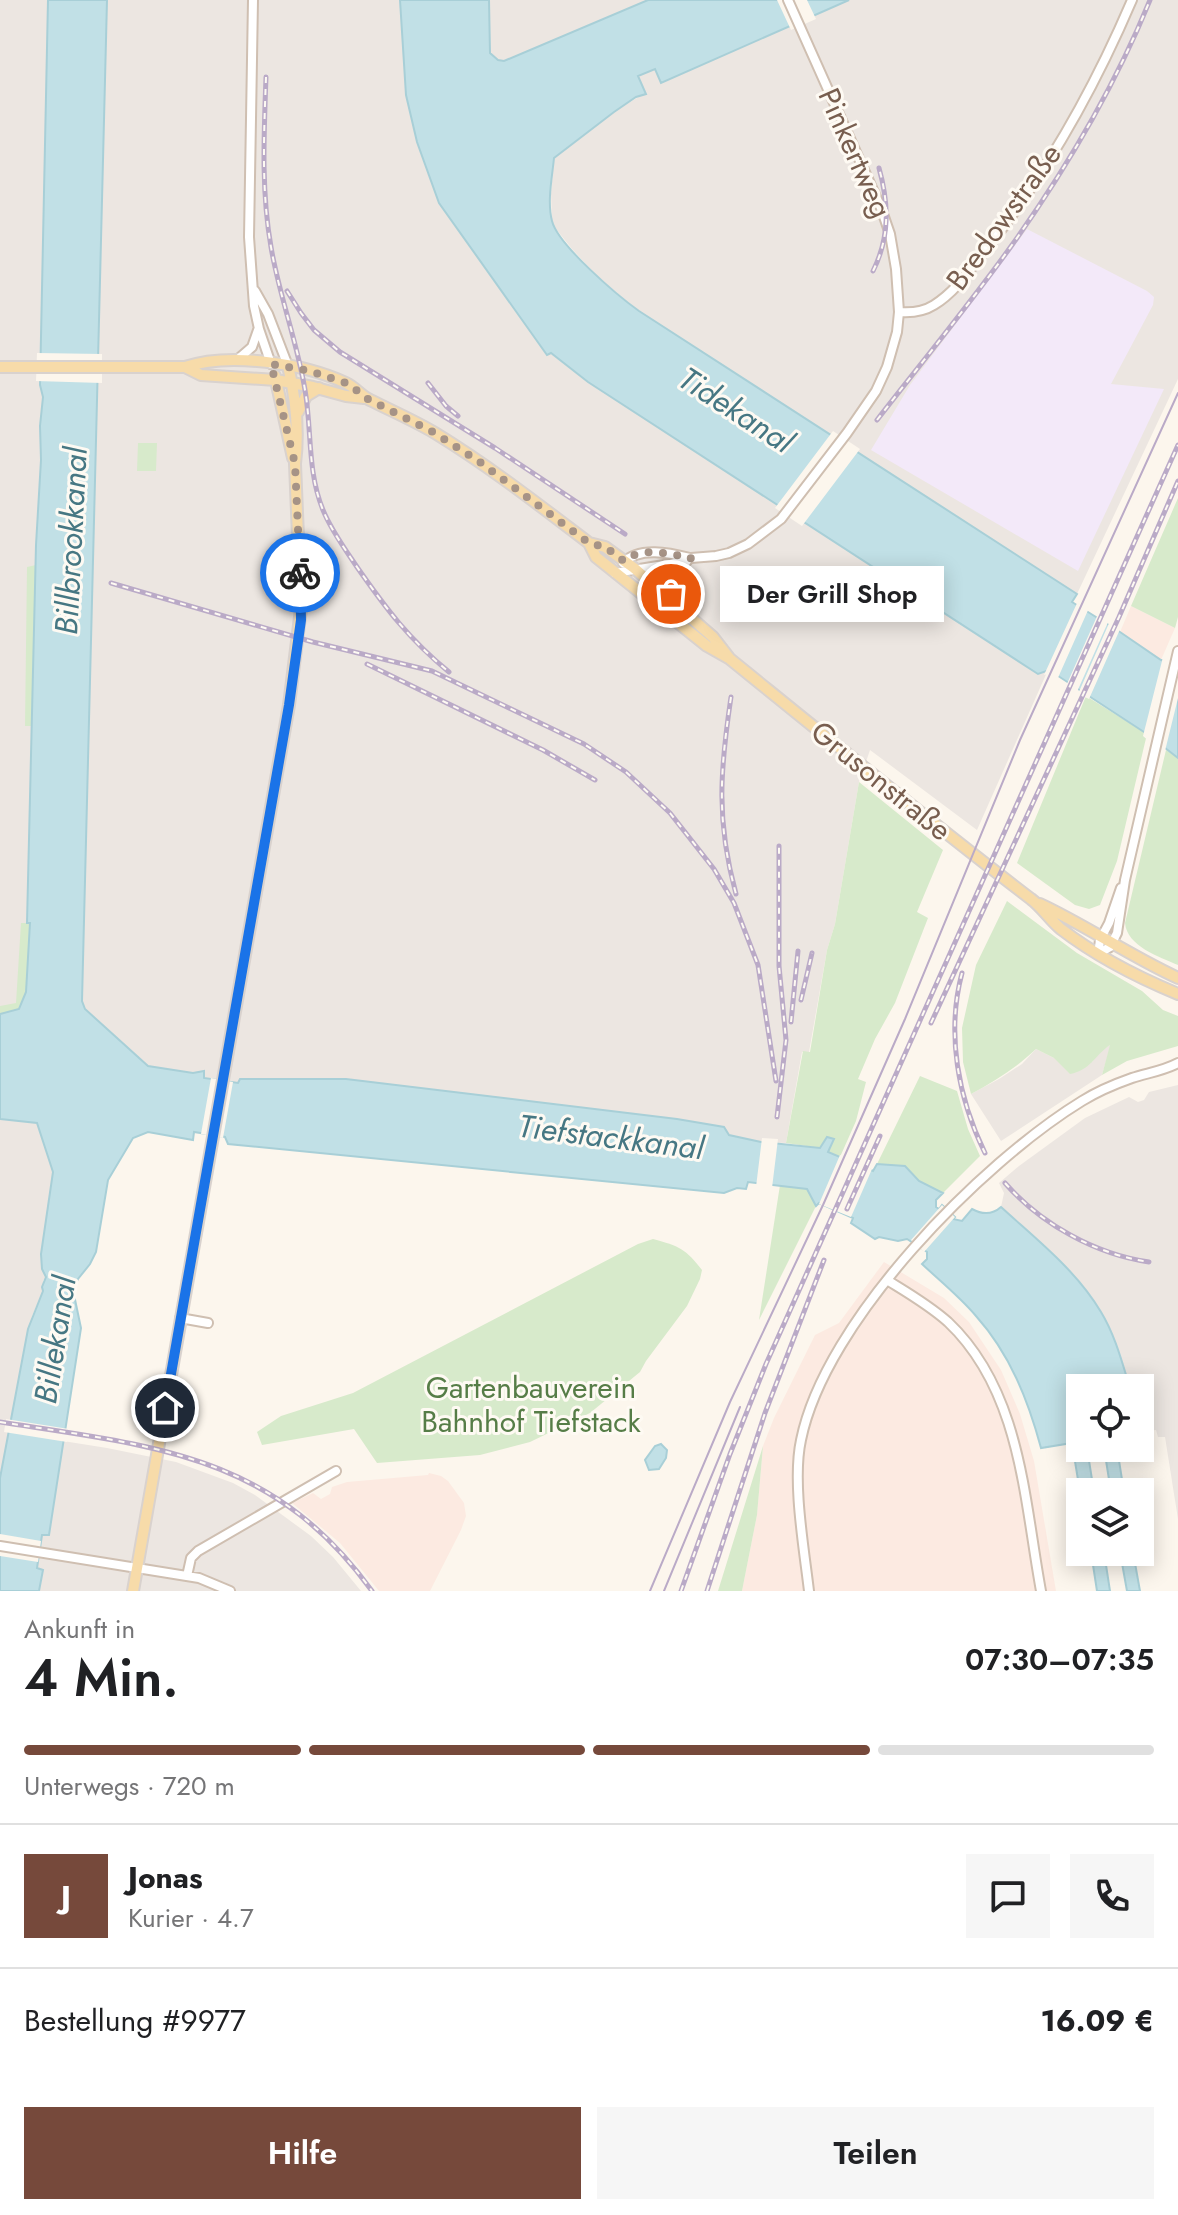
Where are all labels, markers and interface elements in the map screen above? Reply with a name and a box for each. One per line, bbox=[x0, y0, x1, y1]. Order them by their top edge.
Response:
street label: Pinkertweg bbox=[808, 81, 903, 225]
street label: Bredowstraße bbox=[936, 135, 1072, 299]
water label: Tidekanal bbox=[670, 356, 804, 465]
water label: Billbrookkanal bbox=[43, 444, 99, 636]
courier bbox=[260, 533, 340, 613]
icon: bike bbox=[278, 551, 322, 595]
pin bbox=[637, 560, 705, 628]
callout: Der Grill Shop bbox=[719, 566, 943, 622]
icon: bag bbox=[649, 572, 693, 616]
text: Der Grill Shop bbox=[747, 575, 917, 613]
street label: Grusonstraße bbox=[802, 710, 961, 851]
water label: Tiefstackkanal bbox=[516, 1103, 708, 1171]
water label: Billekanal bbox=[22, 1271, 88, 1407]
park label: Gartenbauverein Bahnhof Tiefstack bbox=[421, 1366, 642, 1443]
pin bbox=[131, 1374, 199, 1442]
map controls bbox=[1066, 1374, 1154, 1566]
button: locate bbox=[1066, 1374, 1154, 1462]
icon: home bbox=[143, 1386, 187, 1430]
button: layers bbox=[1066, 1478, 1154, 1566]
text: Ankunft in bbox=[24, 1610, 135, 1648]
text: 07:30–07:35 bbox=[965, 1638, 1154, 1681]
text: 4 Min. bbox=[24, 1640, 179, 1716]
text: Unterwegs · 720 m bbox=[24, 1767, 235, 1805]
button: chat bbox=[966, 1854, 1050, 1938]
button: phone bbox=[1070, 1854, 1154, 1938]
text: Jonas bbox=[128, 1856, 203, 1899]
text: J bbox=[61, 1875, 71, 1918]
text: Kurier · 4.7 bbox=[128, 1899, 254, 1937]
text: Bestellung #9977 bbox=[24, 1999, 246, 2042]
text: 16.09 € bbox=[1040, 1999, 1154, 2042]
button: Hilfe bbox=[24, 2107, 581, 2199]
button: Teilen bbox=[597, 2107, 1154, 2199]

